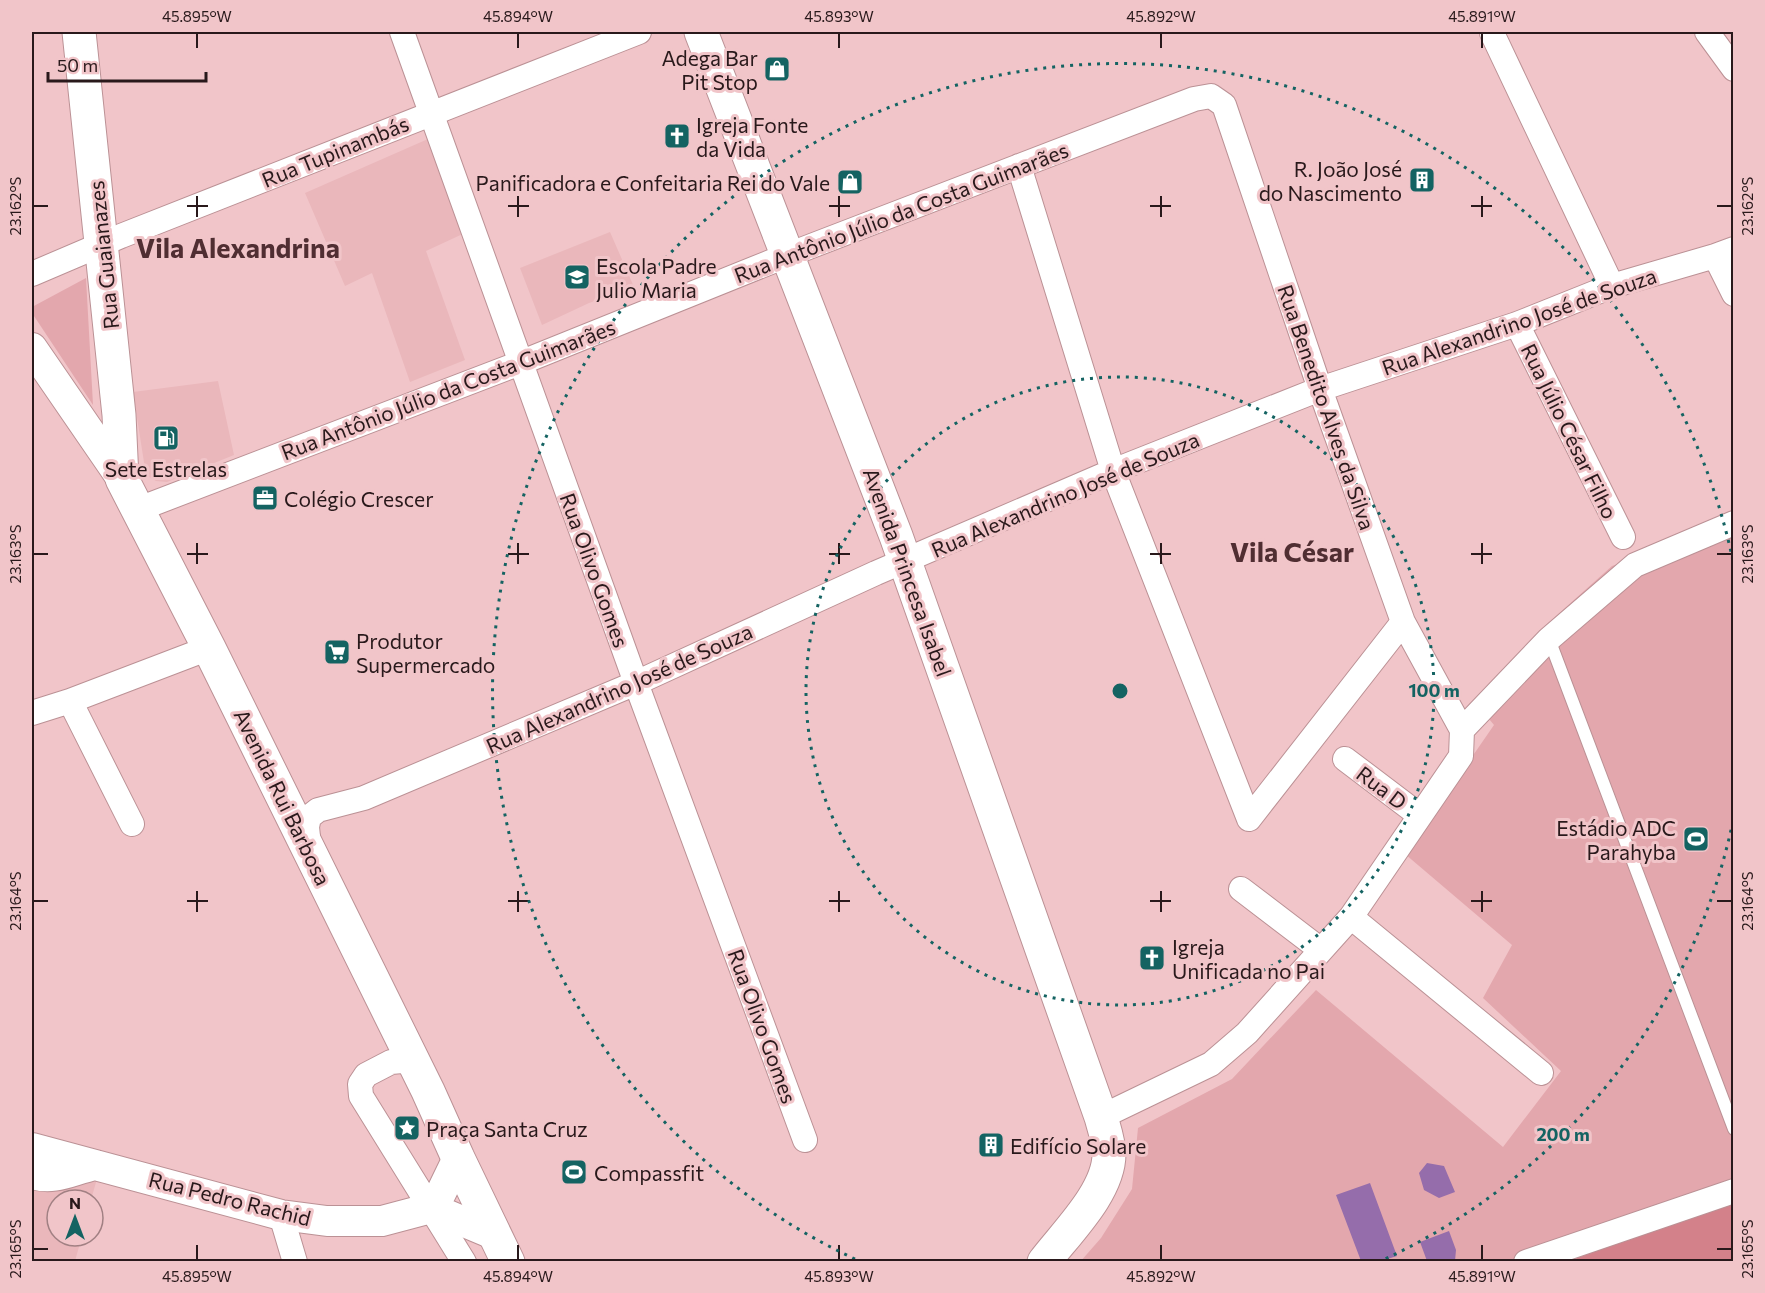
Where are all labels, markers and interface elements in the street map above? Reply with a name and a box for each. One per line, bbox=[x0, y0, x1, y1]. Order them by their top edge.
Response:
text: 45.895°W bbox=[162, 7, 232, 25]
text: 45.894°W bbox=[483, 7, 553, 25]
text: 45.893°W bbox=[804, 7, 874, 25]
text: 45.892°W bbox=[1126, 7, 1196, 25]
text: 45.891°W bbox=[1448, 7, 1516, 25]
scale bar bbox=[48, 45, 206, 83]
place label: Adega Bar Pit Stop bbox=[662, 45, 758, 94]
text: 50 m bbox=[57, 54, 98, 76]
shop icon: Adega Bar Pit Stop bbox=[762, 54, 792, 84]
street label: Rua Tupinambás bbox=[258, 110, 412, 192]
place label: Igreja Fonte da Vida bbox=[696, 112, 808, 161]
church icon: Igreja Fonte da Vida bbox=[662, 121, 692, 151]
street label: Rua Antônio Júlio da Costa Guimarães bbox=[730, 137, 1072, 287]
place label: R. João José do Nascimento bbox=[1259, 156, 1402, 205]
building icon: R. João José do Nascimento bbox=[1407, 165, 1437, 195]
shop icon: Panificadora e Confeitaria Rei do Vale bbox=[835, 167, 865, 197]
place label: Panificadora e Confeitaria Rei do Vale bbox=[476, 170, 830, 195]
text: 23.162°S bbox=[6, 176, 24, 235]
text: 23.162°S bbox=[1738, 176, 1756, 235]
street label: Rua Guaianazes bbox=[83, 179, 123, 331]
district label: Vila Alexandrina bbox=[136, 231, 340, 264]
place label: Escola Padre Julio Maria bbox=[596, 253, 717, 302]
school or university icon: Escola Padre Julio Maria bbox=[562, 262, 592, 292]
street label: Rua Alexandrino José de Souza bbox=[1378, 262, 1660, 380]
street label: Rua Benedito Alves da Silva bbox=[1273, 281, 1381, 533]
street label: Rua Antônio Júlio da Costa Guimarães bbox=[277, 314, 619, 464]
street label: Rua Júlio César Filho bbox=[1517, 339, 1623, 523]
fuel station icon: Sete Estrelas bbox=[151, 423, 181, 453]
street label: Rua Alexandrino José de Souza bbox=[927, 426, 1203, 562]
place label: Sete Estrelas bbox=[105, 456, 227, 481]
street label: Avenida Princesa Isabel bbox=[859, 464, 957, 680]
office icon: Colégio Crescer bbox=[250, 483, 280, 513]
place label: Colégio Crescer bbox=[284, 486, 434, 511]
street label: Rua Olivo Gomes bbox=[555, 489, 635, 651]
text: 23.163°S bbox=[6, 524, 24, 583]
text: 23.163°S bbox=[1738, 524, 1756, 583]
district label: Vila César bbox=[1230, 535, 1354, 568]
street label: Rua Alexandrino José de Souza bbox=[482, 618, 756, 758]
place label: Produtor Supermercado bbox=[356, 628, 495, 677]
supermarket icon: Produtor Supermercado bbox=[322, 637, 352, 667]
text: 100 m bbox=[1408, 679, 1460, 701]
centre of rings bbox=[1110, 681, 1130, 701]
street label: Avenida Rui Barbosa bbox=[229, 705, 337, 889]
street label: Rua D bbox=[1352, 760, 1412, 814]
place label: Estádio ADC Parahyba bbox=[1556, 815, 1676, 864]
sports icon: Estádio ADC Parahyba bbox=[1681, 824, 1711, 854]
text: 23.164°S bbox=[6, 871, 24, 931]
text: 23.164°S bbox=[1738, 871, 1756, 931]
place label: Igreja Unificada no Pai bbox=[1172, 934, 1325, 983]
church icon: Igreja Unificada no Pai bbox=[1137, 943, 1167, 973]
street label: Rua Olivo Gomes bbox=[723, 945, 803, 1107]
place icon: Praça Santa Cruz bbox=[392, 1113, 422, 1143]
place label: Praça Santa Cruz bbox=[426, 1116, 588, 1141]
text: 200 m bbox=[1536, 1123, 1590, 1145]
building icon: Edifício Solare bbox=[976, 1130, 1006, 1160]
place label: Edifício Solare bbox=[1010, 1133, 1146, 1158]
sports icon: Compassfit bbox=[559, 1157, 589, 1187]
place label: Compassfit bbox=[594, 1160, 704, 1185]
street label: Rua Pedro Rachid bbox=[146, 1166, 314, 1230]
north arrow bbox=[45, 1188, 105, 1248]
text: N bbox=[69, 1193, 81, 1212]
text: 23.165°S bbox=[6, 1219, 24, 1279]
text: 23.165°S bbox=[1738, 1219, 1756, 1279]
text: 45.895°W bbox=[162, 1267, 232, 1285]
text: 45.894°W bbox=[483, 1267, 553, 1285]
text: 45.893°W bbox=[804, 1267, 874, 1285]
text: 45.892°W bbox=[1126, 1267, 1196, 1285]
text: 45.891°W bbox=[1448, 1267, 1516, 1285]

